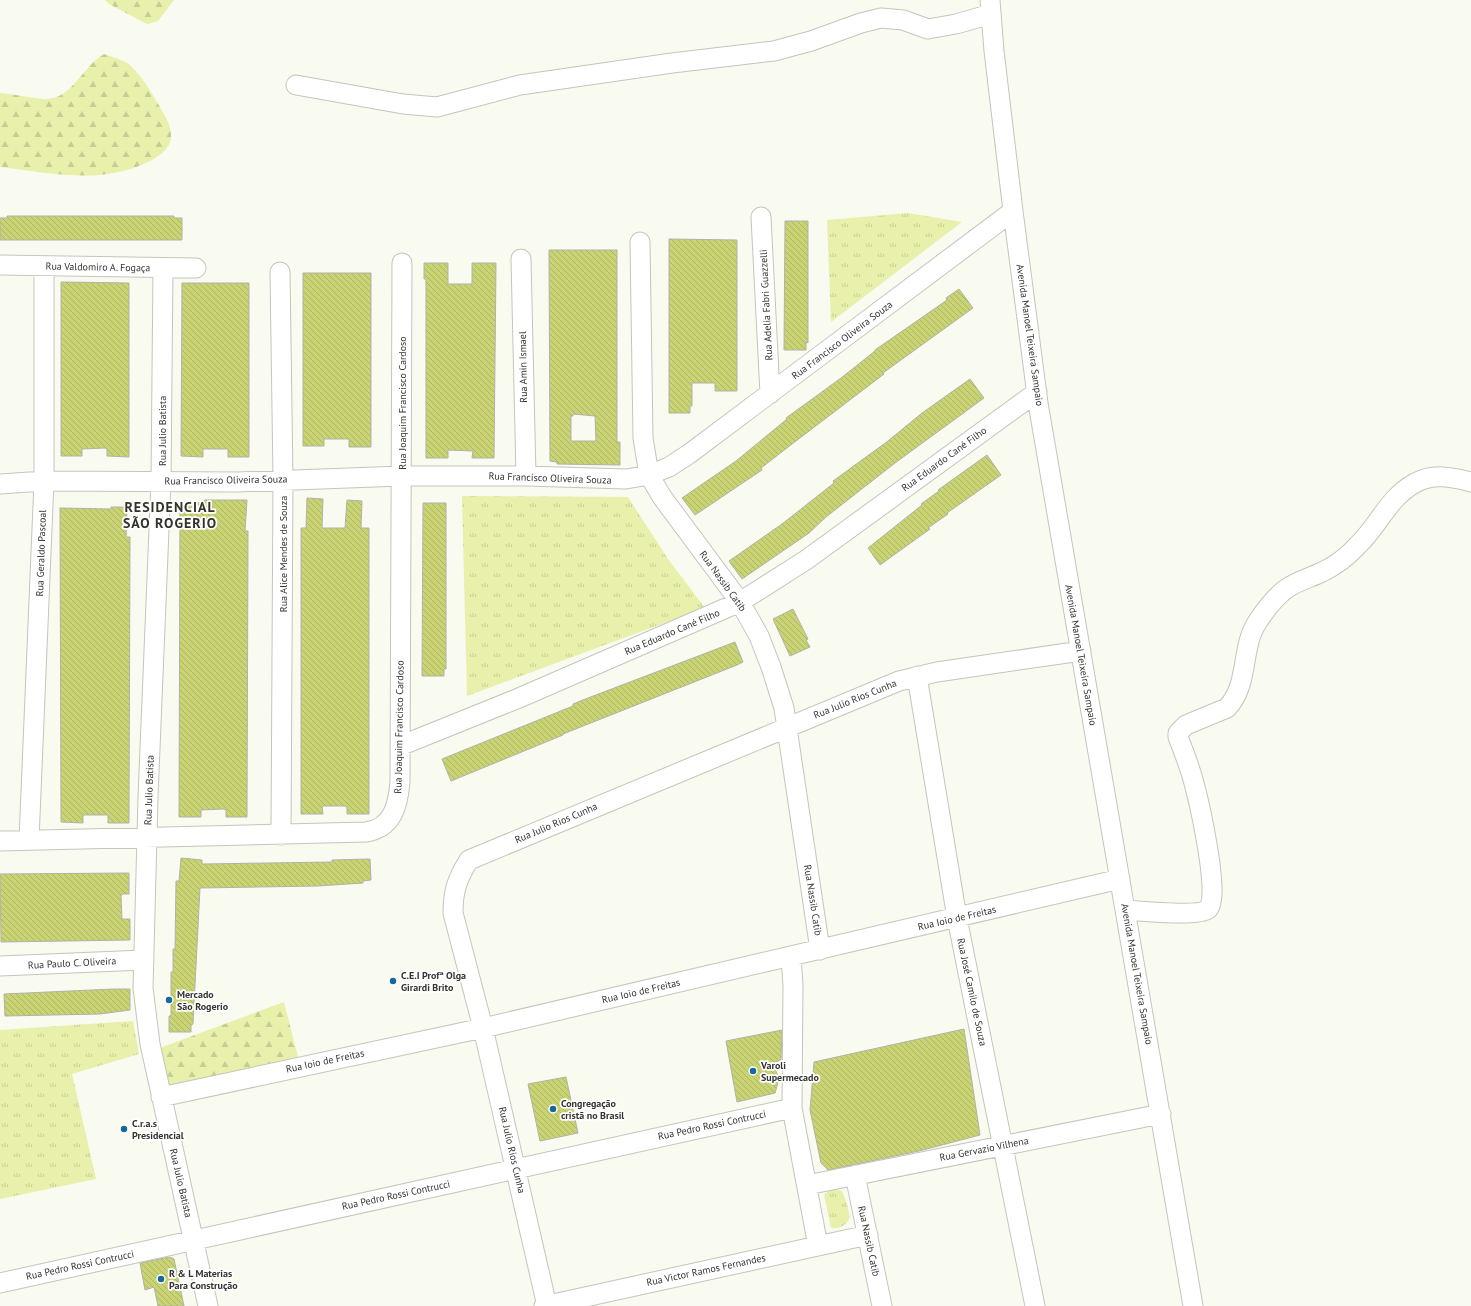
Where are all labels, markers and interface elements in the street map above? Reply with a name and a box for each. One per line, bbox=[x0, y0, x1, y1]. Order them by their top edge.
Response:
street label: Rua Adelia Fabri Guazzelli bbox=[757, 249, 775, 361]
street label: Rua Valdomiro A. Fogaça bbox=[46, 260, 151, 274]
street label: Avenida Manoel Teixeira Sampaio bbox=[1014, 263, 1046, 407]
street label: Rua Francisco Oliveira Souza bbox=[789, 298, 895, 382]
street label: Rua Amin Ismael bbox=[516, 331, 530, 403]
street label: Rua Joaquim Francisco Cardoso bbox=[396, 336, 409, 470]
street label: Rua Julio Batista bbox=[156, 396, 169, 466]
street label: Rua Eduardo Cané Filho bbox=[899, 424, 989, 494]
street label: Rua Francisco Oliveira Souza bbox=[488, 469, 612, 487]
street label: Rua Francisco Oliveira Souza bbox=[164, 472, 288, 488]
street label: Rua Alice Mendes de Souza bbox=[277, 496, 290, 612]
district label: RESIDENCIAL SÃO ROGERIO bbox=[123, 498, 217, 532]
street label: Rua Geraldo Pascoal bbox=[33, 509, 49, 597]
street label: Rua Nassib Catib bbox=[697, 548, 749, 614]
street label: Avenida Manoel Teixeira Sampaio bbox=[1062, 583, 1100, 727]
street label: Rua Eduardo Cané Filho bbox=[622, 606, 722, 658]
street label: Rua Joaquim Francisco Cardoso bbox=[391, 660, 407, 794]
street label: Rua Julio Rios Cunha bbox=[812, 676, 898, 722]
street label: Rua Julio Batista bbox=[141, 755, 157, 825]
street label: Rua Julio Rios Cunha bbox=[513, 800, 599, 846]
street label: Rua Nassib Catib bbox=[801, 864, 825, 936]
street label: Avenida Manoel Teixeira Sampaio bbox=[1118, 902, 1156, 1046]
street label: Rua Ioio de Freitas bbox=[917, 903, 997, 933]
street label: Rua José Camilo de Souza bbox=[954, 937, 990, 1047]
street label: Rua Paulo C. Oliveira bbox=[28, 954, 117, 972]
place label: C.E.I Profª Olga Girardi Brito bbox=[401, 969, 466, 994]
marker: C.E.I Profª Olga Girardi Brito bbox=[388, 976, 398, 986]
street label: Rua Ioio de Freitas bbox=[601, 976, 681, 1006]
place label: Mercado São Rogerio bbox=[177, 988, 229, 1013]
marker: Mercado São Rogerio bbox=[164, 995, 174, 1005]
street label: Rua Ioio de Freitas bbox=[285, 1046, 365, 1076]
place label: Varoli Supermecado bbox=[760, 1059, 819, 1084]
marker: Varoli Supermecado bbox=[748, 1066, 758, 1076]
place label: Congregação cristã no Brasil bbox=[561, 1097, 624, 1122]
marker: Congregação cristã no Brasil bbox=[548, 1104, 558, 1114]
street label: Rua Julio Rios Cunha bbox=[496, 1105, 528, 1195]
street label: Rua Pedro Rossi Contrucci bbox=[657, 1107, 767, 1143]
place label: C.r.a.s Presidencial bbox=[132, 1117, 184, 1142]
marker: C.r.a.s Presidencial bbox=[119, 1124, 129, 1134]
street label: Rua Gervazio Vilhena bbox=[938, 1134, 1030, 1164]
street label: Rua Julio Batista bbox=[167, 1147, 195, 1219]
street label: Rua Pedro Rossi Contrucci bbox=[341, 1177, 451, 1213]
street label: Rua Nassib Catib bbox=[855, 1205, 883, 1277]
street label: Rua Pedro Rossi Contrucci bbox=[25, 1247, 135, 1283]
street label: Rua Victor Ramos Fernandes bbox=[645, 1251, 767, 1289]
place label: R & L Materias Para Construção bbox=[169, 1267, 238, 1292]
marker: R & L Materias Para Construção bbox=[156, 1274, 166, 1284]

